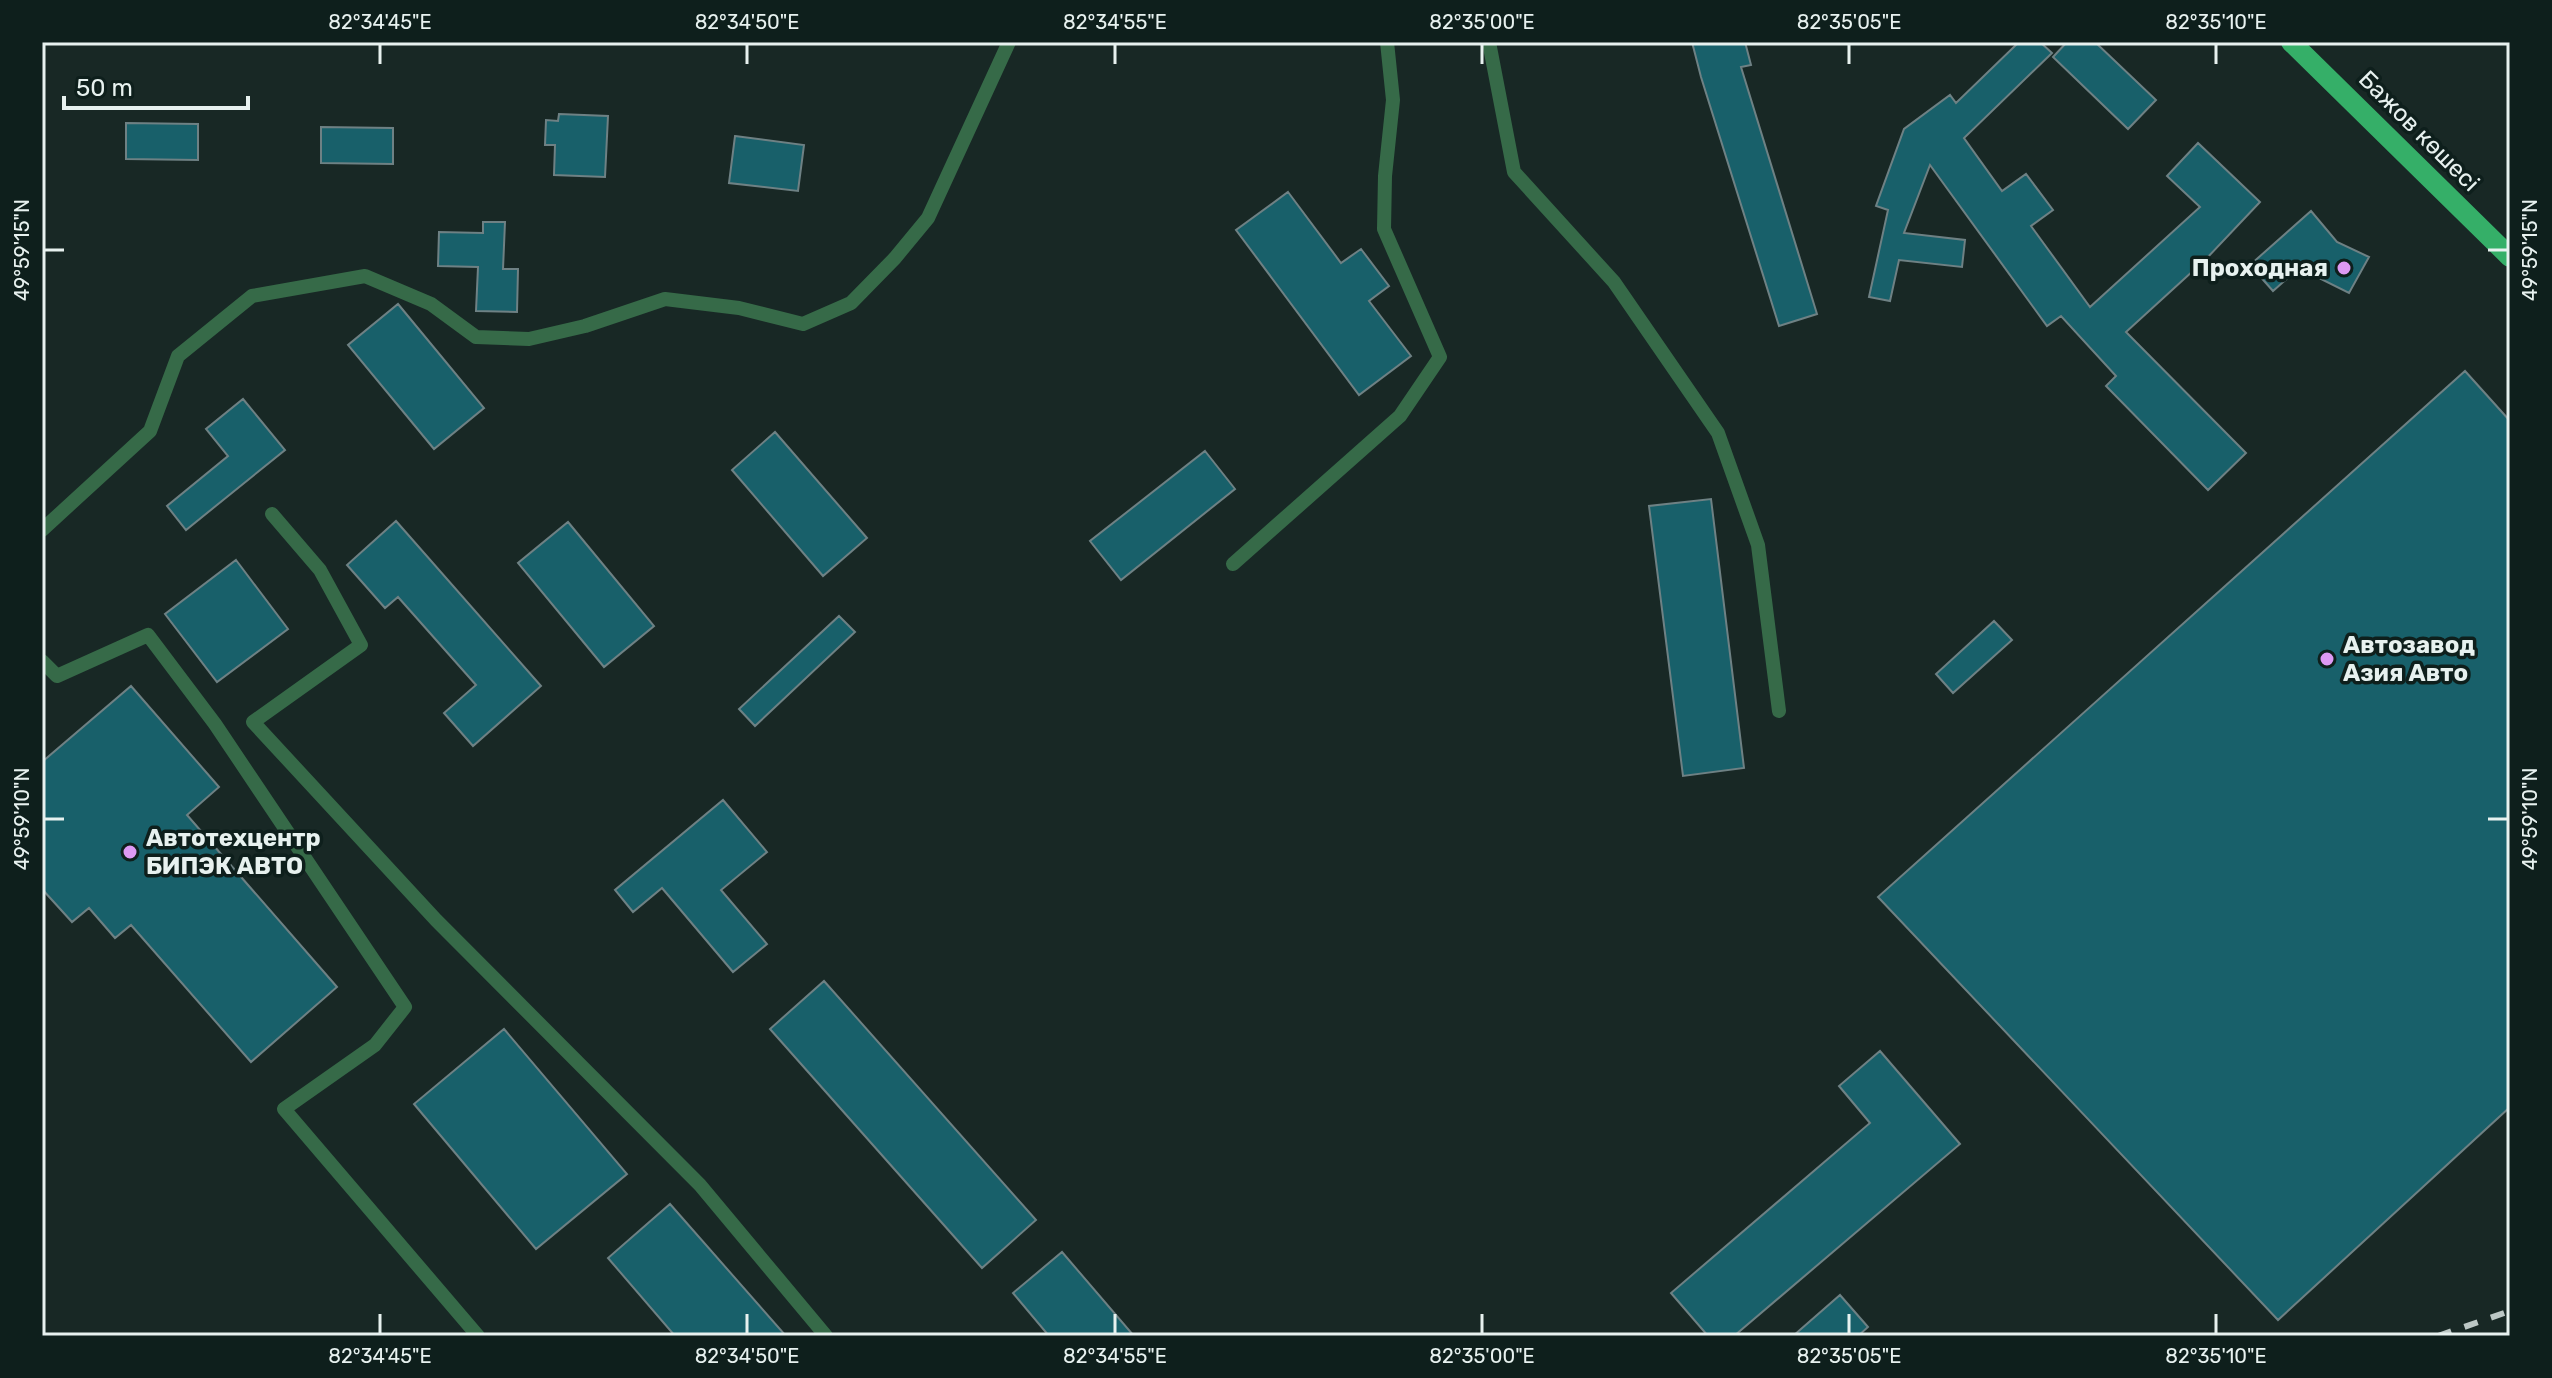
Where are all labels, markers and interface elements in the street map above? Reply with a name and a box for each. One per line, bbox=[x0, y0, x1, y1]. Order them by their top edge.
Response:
text: 82°34'45"E bbox=[328, 10, 432, 34]
text: 82°34'50"E bbox=[695, 10, 799, 34]
text: 82°34'55"E bbox=[1063, 10, 1167, 34]
text: 82°35'00"E bbox=[1429, 10, 1535, 34]
text: 82°35'05"E bbox=[1797, 10, 1901, 34]
text: 82°35'10"E bbox=[2165, 10, 2267, 34]
scale bar bbox=[64, 60, 248, 110]
street label: Бажов көшесі bbox=[2353, 65, 2485, 197]
text: 50 m bbox=[76, 74, 133, 102]
text: 49°59'15"N bbox=[10, 199, 34, 301]
text: 49°59'15"N bbox=[2518, 199, 2542, 301]
place label: Проходная bbox=[2192, 254, 2328, 282]
marker: Проходная bbox=[2335, 259, 2353, 277]
place label: Автозавод Азия Авто bbox=[2343, 631, 2475, 687]
marker: Автозавод Азия Авто bbox=[2318, 650, 2336, 668]
text: 49°59'10"N bbox=[10, 768, 34, 870]
text: 49°59'10"N bbox=[2518, 768, 2542, 870]
place label: Автотехцентр БИПЭК АВТО bbox=[146, 824, 321, 880]
marker: Автотехцентр БИПЭК АВТО bbox=[121, 843, 139, 861]
text: 82°34'45"E bbox=[328, 1344, 432, 1368]
text: 82°34'50"E bbox=[695, 1344, 799, 1368]
text: 82°34'55"E bbox=[1063, 1344, 1167, 1368]
text: 82°35'00"E bbox=[1429, 1344, 1535, 1368]
text: 82°35'05"E bbox=[1797, 1344, 1901, 1368]
text: 82°35'10"E bbox=[2165, 1344, 2267, 1368]

